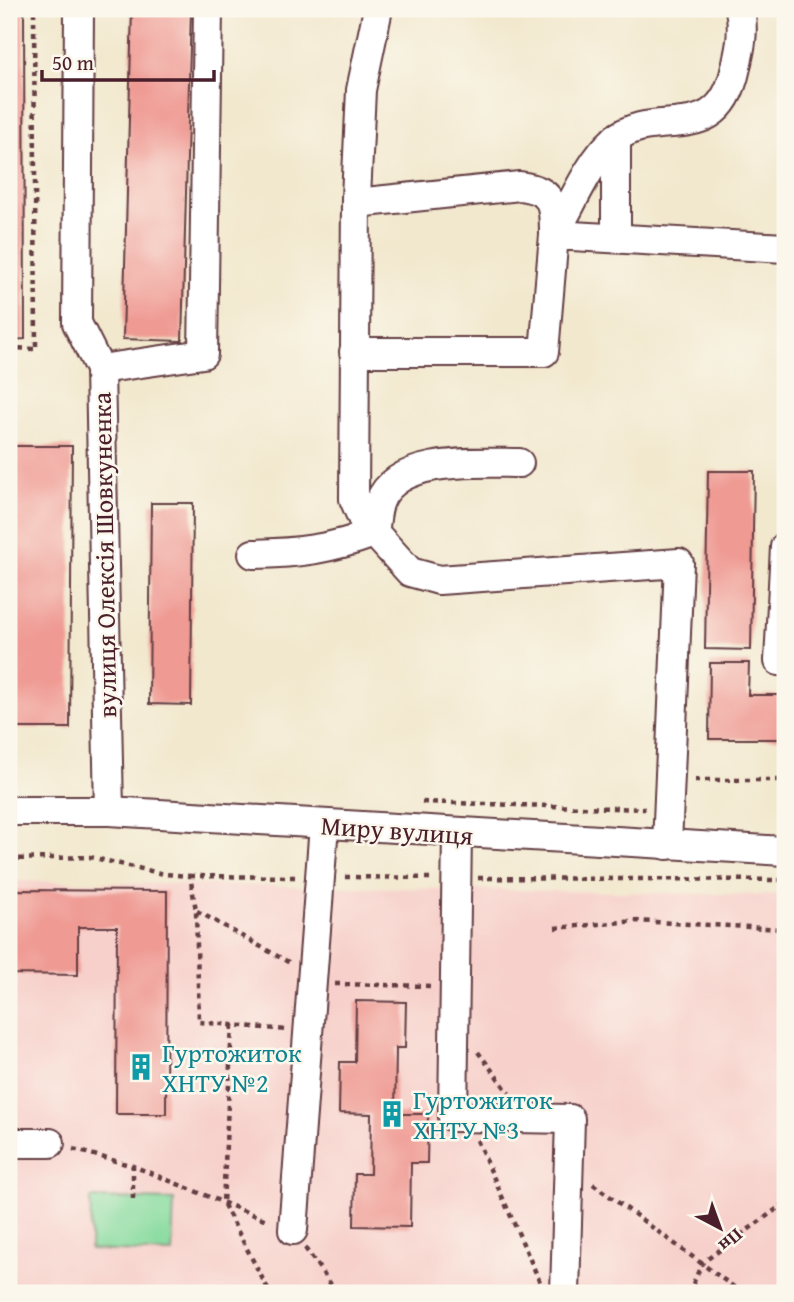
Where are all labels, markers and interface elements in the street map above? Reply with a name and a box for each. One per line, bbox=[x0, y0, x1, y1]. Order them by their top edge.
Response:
scale bar bbox=[42, 38, 214, 82]
text: 50 m bbox=[52, 47, 94, 78]
street label: вулиця Олексія Шовкуненка bbox=[82, 391, 126, 718]
street label: Миру вулиця bbox=[320, 805, 474, 855]
place label: Гуртожиток ХНТУ №2 bbox=[162, 1033, 302, 1102]
building icon: Гуртожиток ХНТУ №2 bbox=[126, 1052, 156, 1082]
place label: Гуртожиток ХНТУ №3 bbox=[413, 1080, 553, 1149]
building icon: Гуртожиток ХНТУ №3 bbox=[377, 1099, 407, 1129]
north arrow bbox=[686, 1194, 756, 1264]
text: Пн bbox=[712, 1222, 750, 1260]

